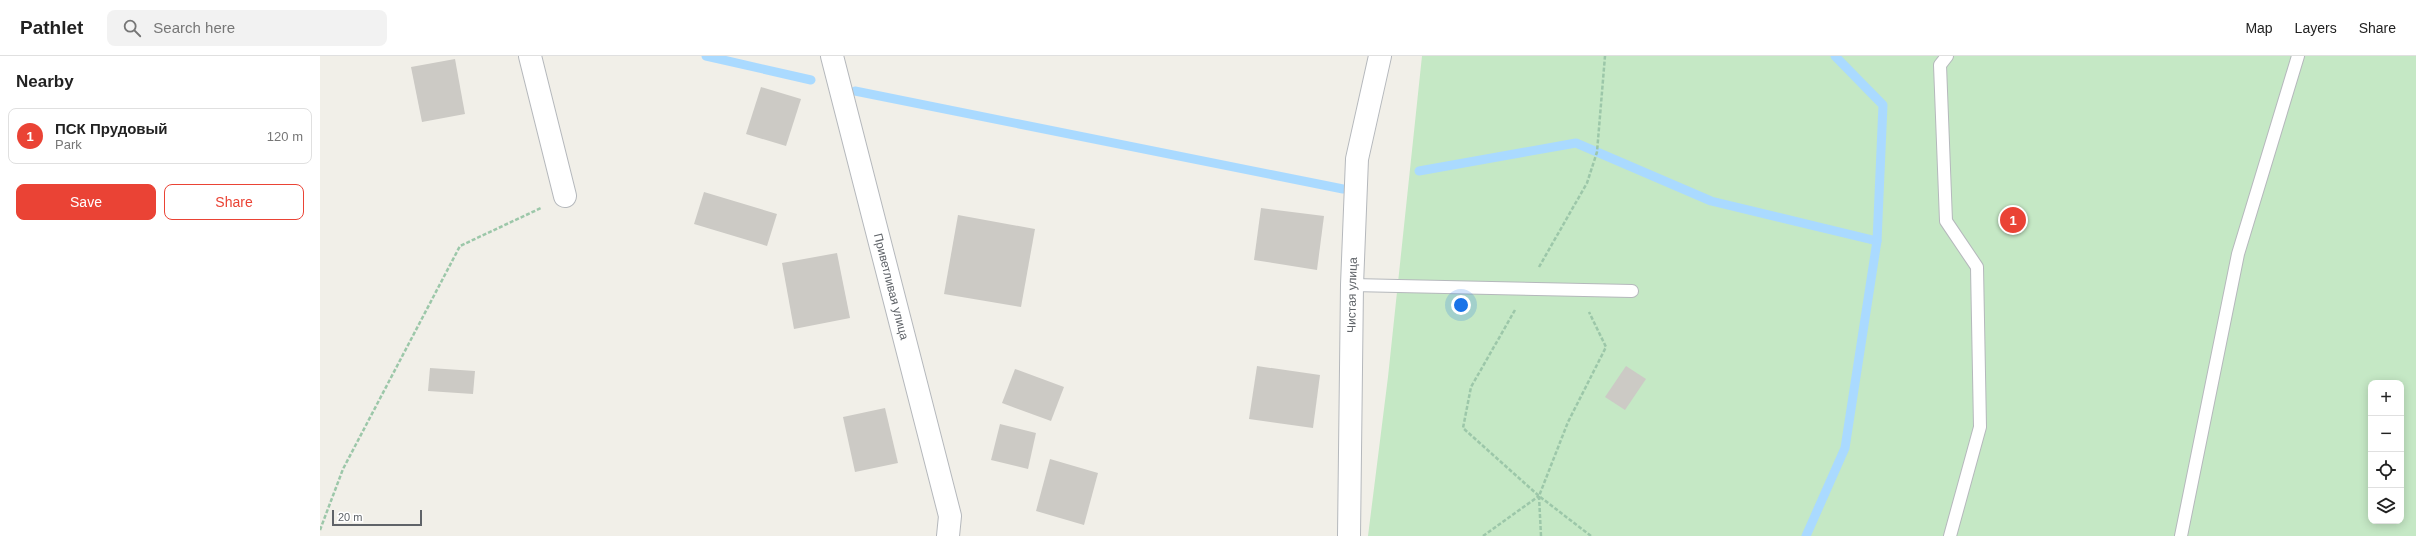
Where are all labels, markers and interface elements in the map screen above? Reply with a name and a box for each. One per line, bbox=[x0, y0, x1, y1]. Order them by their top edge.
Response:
search box bbox=[107, 10, 387, 46]
text: Pathlet bbox=[20, 17, 83, 38]
icon: search bbox=[121, 17, 143, 39]
text: Search here bbox=[153, 19, 235, 36]
text: Map bbox=[2245, 20, 2273, 36]
text: Layers bbox=[2295, 20, 2337, 36]
text: Share bbox=[2359, 20, 2396, 36]
text: Nearby bbox=[16, 72, 74, 91]
text: ПСК Прудовый bbox=[55, 120, 168, 137]
text: 1 bbox=[26, 129, 34, 144]
text: 120 m bbox=[267, 129, 303, 144]
text: Park bbox=[55, 137, 82, 152]
button: Save bbox=[16, 184, 156, 220]
button: Share bbox=[164, 184, 304, 220]
pin: 1 bbox=[2000, 205, 2026, 235]
street label: Приветливая улица bbox=[871, 232, 912, 342]
street label: Чистая улица bbox=[1344, 257, 1360, 333]
your location bbox=[1451, 295, 1471, 315]
map controls bbox=[2368, 380, 2404, 524]
button: + bbox=[2368, 380, 2404, 416]
button: − bbox=[2368, 416, 2404, 452]
button: locate bbox=[2368, 452, 2404, 488]
button: layers bbox=[2368, 488, 2404, 524]
scale bar bbox=[332, 508, 422, 527]
text: 20 m bbox=[338, 511, 362, 523]

